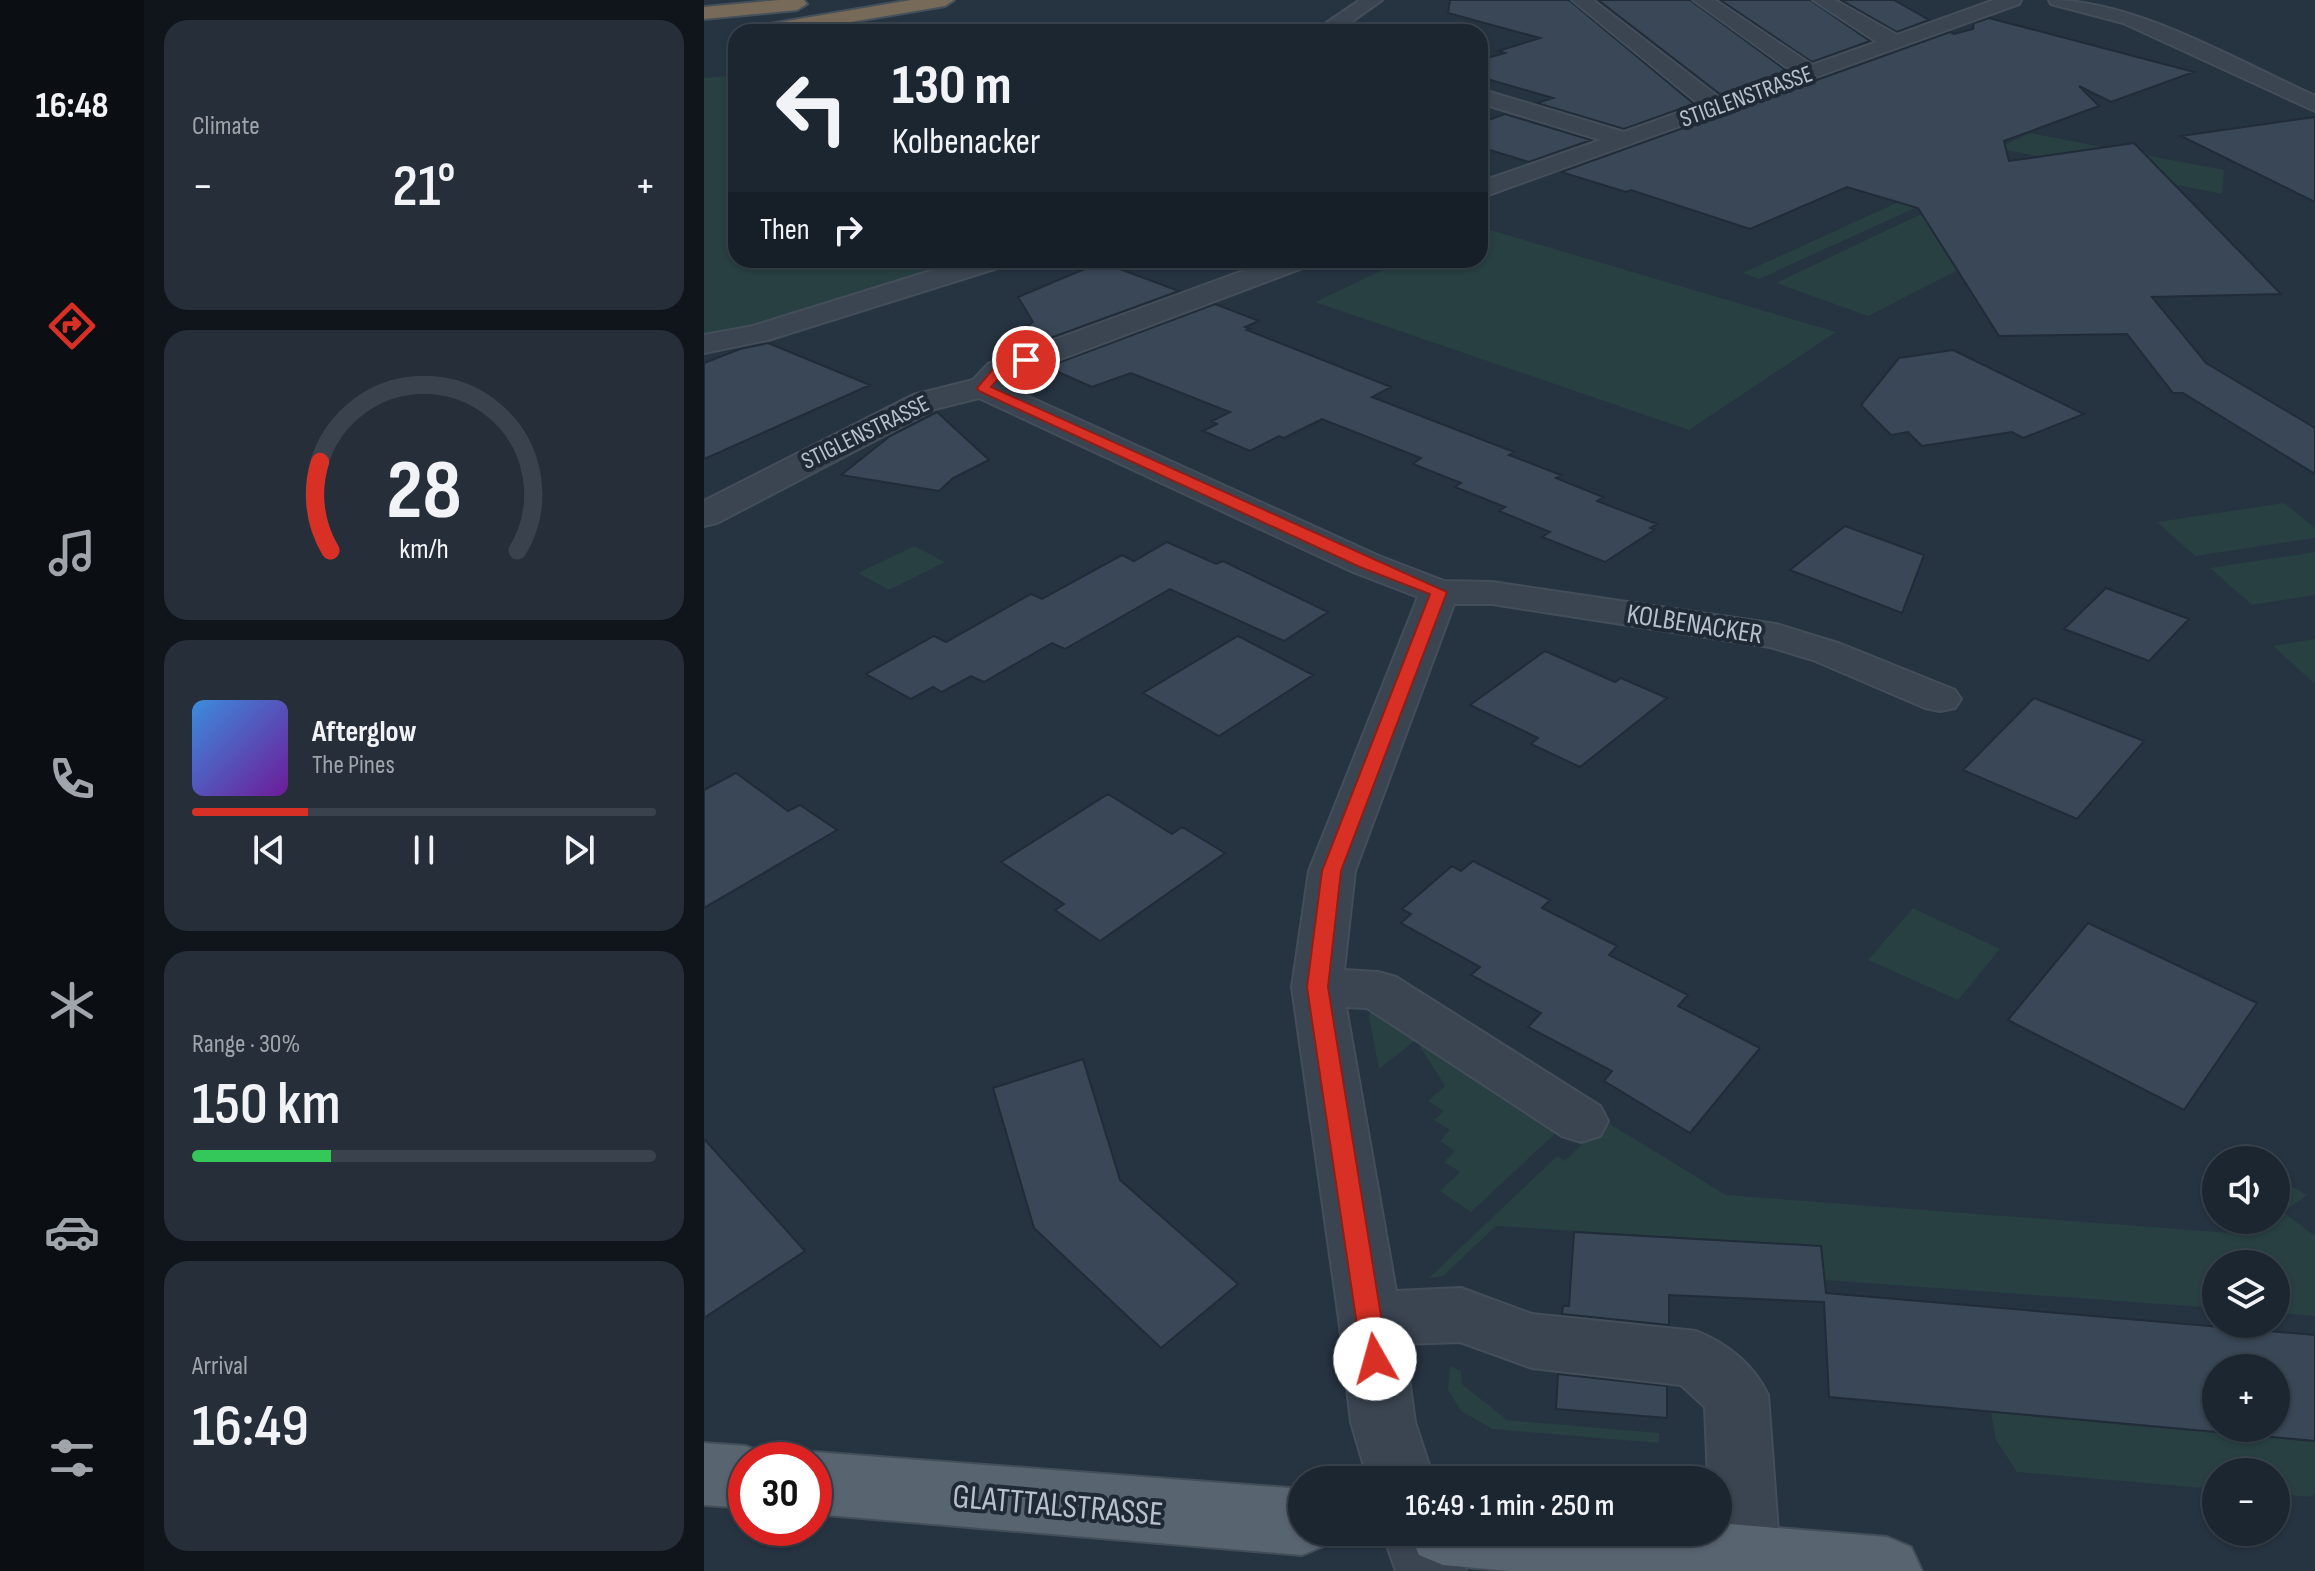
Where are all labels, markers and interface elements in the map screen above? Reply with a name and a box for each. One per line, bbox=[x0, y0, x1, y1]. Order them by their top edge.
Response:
text: 130 m bbox=[892, 53, 1012, 120]
icon: left bbox=[760, 56, 864, 160]
street label: STIGLENSTRASSE bbox=[1676, 59, 1816, 134]
text: 16:48 bbox=[36, 85, 108, 128]
text: Climate bbox=[192, 111, 260, 142]
text: Kolbenacker bbox=[892, 121, 1040, 164]
text: 21° bbox=[392, 151, 456, 223]
text: − bbox=[192, 160, 214, 213]
text: + bbox=[634, 160, 656, 213]
icon: right bbox=[826, 208, 870, 252]
text: Then bbox=[760, 212, 810, 248]
icon: directions bbox=[44, 298, 100, 354]
pin bbox=[992, 326, 1060, 394]
icon: arrive bbox=[1004, 338, 1048, 382]
street label: STIGLENSTRASSE bbox=[796, 389, 934, 476]
text: 28 bbox=[386, 442, 462, 542]
icon: music bbox=[44, 525, 100, 581]
text: km/h bbox=[399, 532, 449, 567]
street label: KOLBENACKER bbox=[1624, 597, 1765, 652]
text: Afterglow bbox=[312, 714, 417, 750]
text: The Pines bbox=[312, 750, 395, 781]
icon: phone bbox=[44, 751, 100, 807]
icon: previous bbox=[247, 828, 291, 872]
icon: pause bbox=[402, 828, 446, 872]
icon: next bbox=[557, 828, 601, 872]
icon: climate bbox=[44, 977, 100, 1033]
text: Range · 30% bbox=[192, 1029, 300, 1060]
text: 150 km bbox=[192, 1069, 341, 1141]
map controls bbox=[2202, 1146, 2290, 1546]
button: sound bbox=[2202, 1146, 2290, 1234]
icon: car bbox=[44, 1204, 100, 1260]
button: layers bbox=[2202, 1250, 2290, 1338]
position arrow bbox=[1333, 1317, 1417, 1401]
text: Arrival bbox=[192, 1351, 248, 1382]
button: + bbox=[2202, 1354, 2290, 1442]
text: 16:49 bbox=[192, 1391, 309, 1463]
icon: filters bbox=[44, 1430, 100, 1486]
speed limit sign: 30 bbox=[728, 1442, 832, 1546]
button: − bbox=[2202, 1458, 2290, 1546]
street label: GLATTTALSTRASSE bbox=[951, 1476, 1165, 1535]
text: 16:49 · 1 min · 250 m bbox=[1406, 1488, 1614, 1524]

